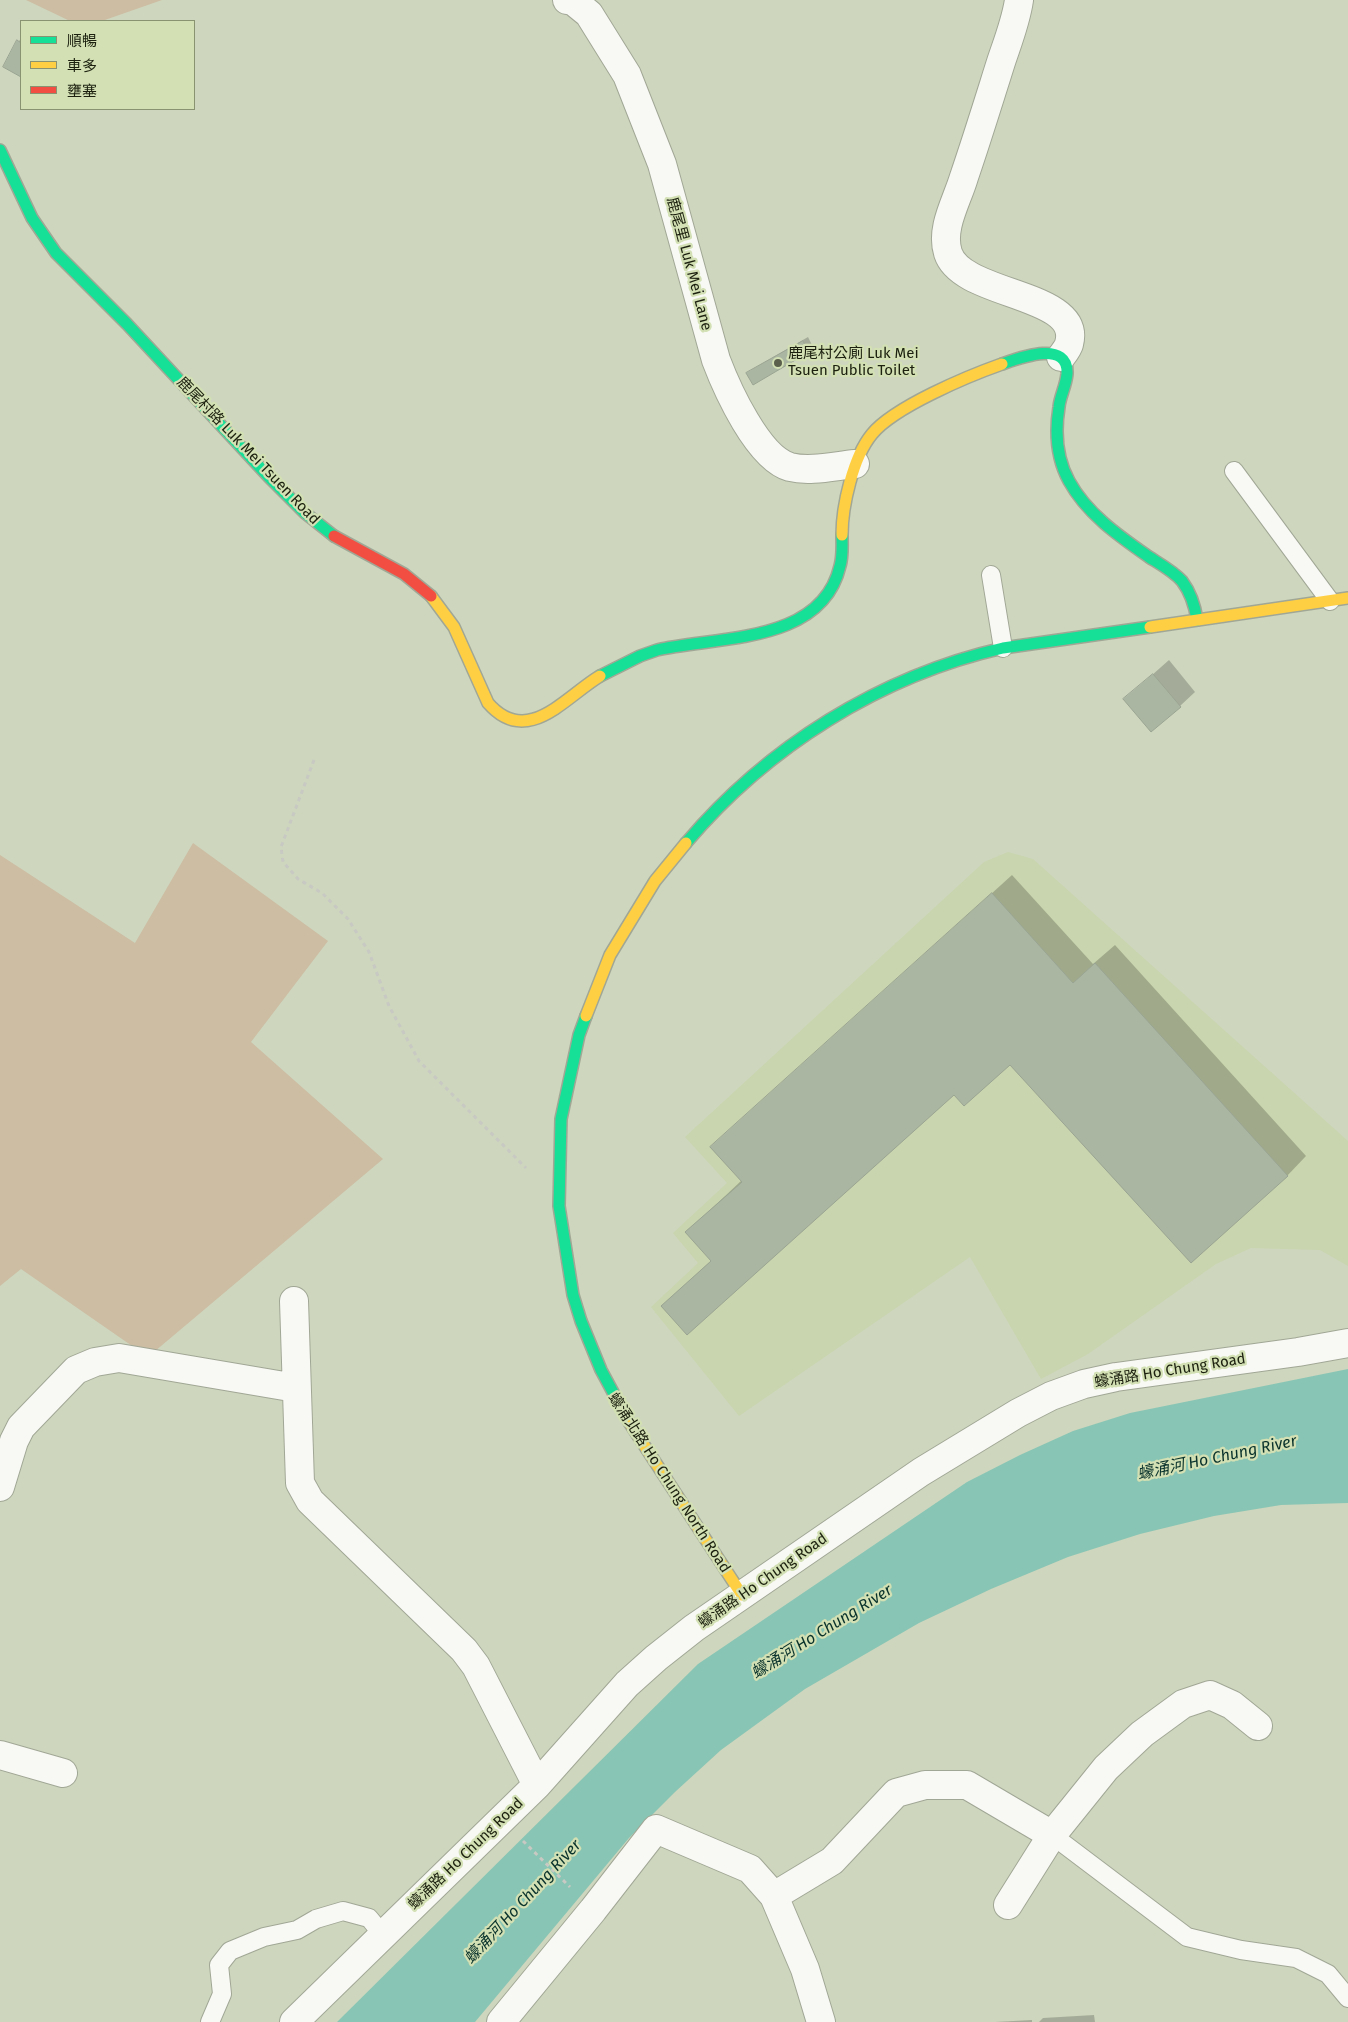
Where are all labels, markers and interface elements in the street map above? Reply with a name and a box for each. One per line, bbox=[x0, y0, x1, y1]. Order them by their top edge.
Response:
legend bbox=[20, 20, 195, 110]
text: 順暢 bbox=[67, 32, 97, 50]
text: 車多 bbox=[67, 57, 97, 75]
text: 壅塞 bbox=[67, 82, 97, 100]
street label: 鹿尾里 Luk Mei Lane bbox=[663, 195, 715, 333]
place label: 鹿尾村公廁 Luk Mei Tsuen Public Toilet bbox=[788, 345, 919, 380]
marker: 鹿尾村公廁 Luk Mei Tsuen Public Toilet bbox=[772, 357, 784, 369]
street label: 鹿尾村路 Luk Mei Tsuen Road bbox=[173, 374, 323, 528]
street label: 蠔涌路 Ho Chung Road bbox=[1093, 1350, 1247, 1392]
street label: 蠔涌北路 Ho Chung North Road bbox=[604, 1390, 734, 1576]
water label: 蠔涌河 Ho Chung River bbox=[1136, 1432, 1298, 1484]
street label: 蠔涌路 Ho Chung Road bbox=[695, 1530, 831, 1632]
water label: 蠔涌河 Ho Chung River bbox=[748, 1581, 896, 1683]
street label: 蠔涌路 Ho Chung Road bbox=[405, 1794, 527, 1914]
water label: 蠔涌河 Ho Chung River bbox=[461, 1836, 585, 1968]

